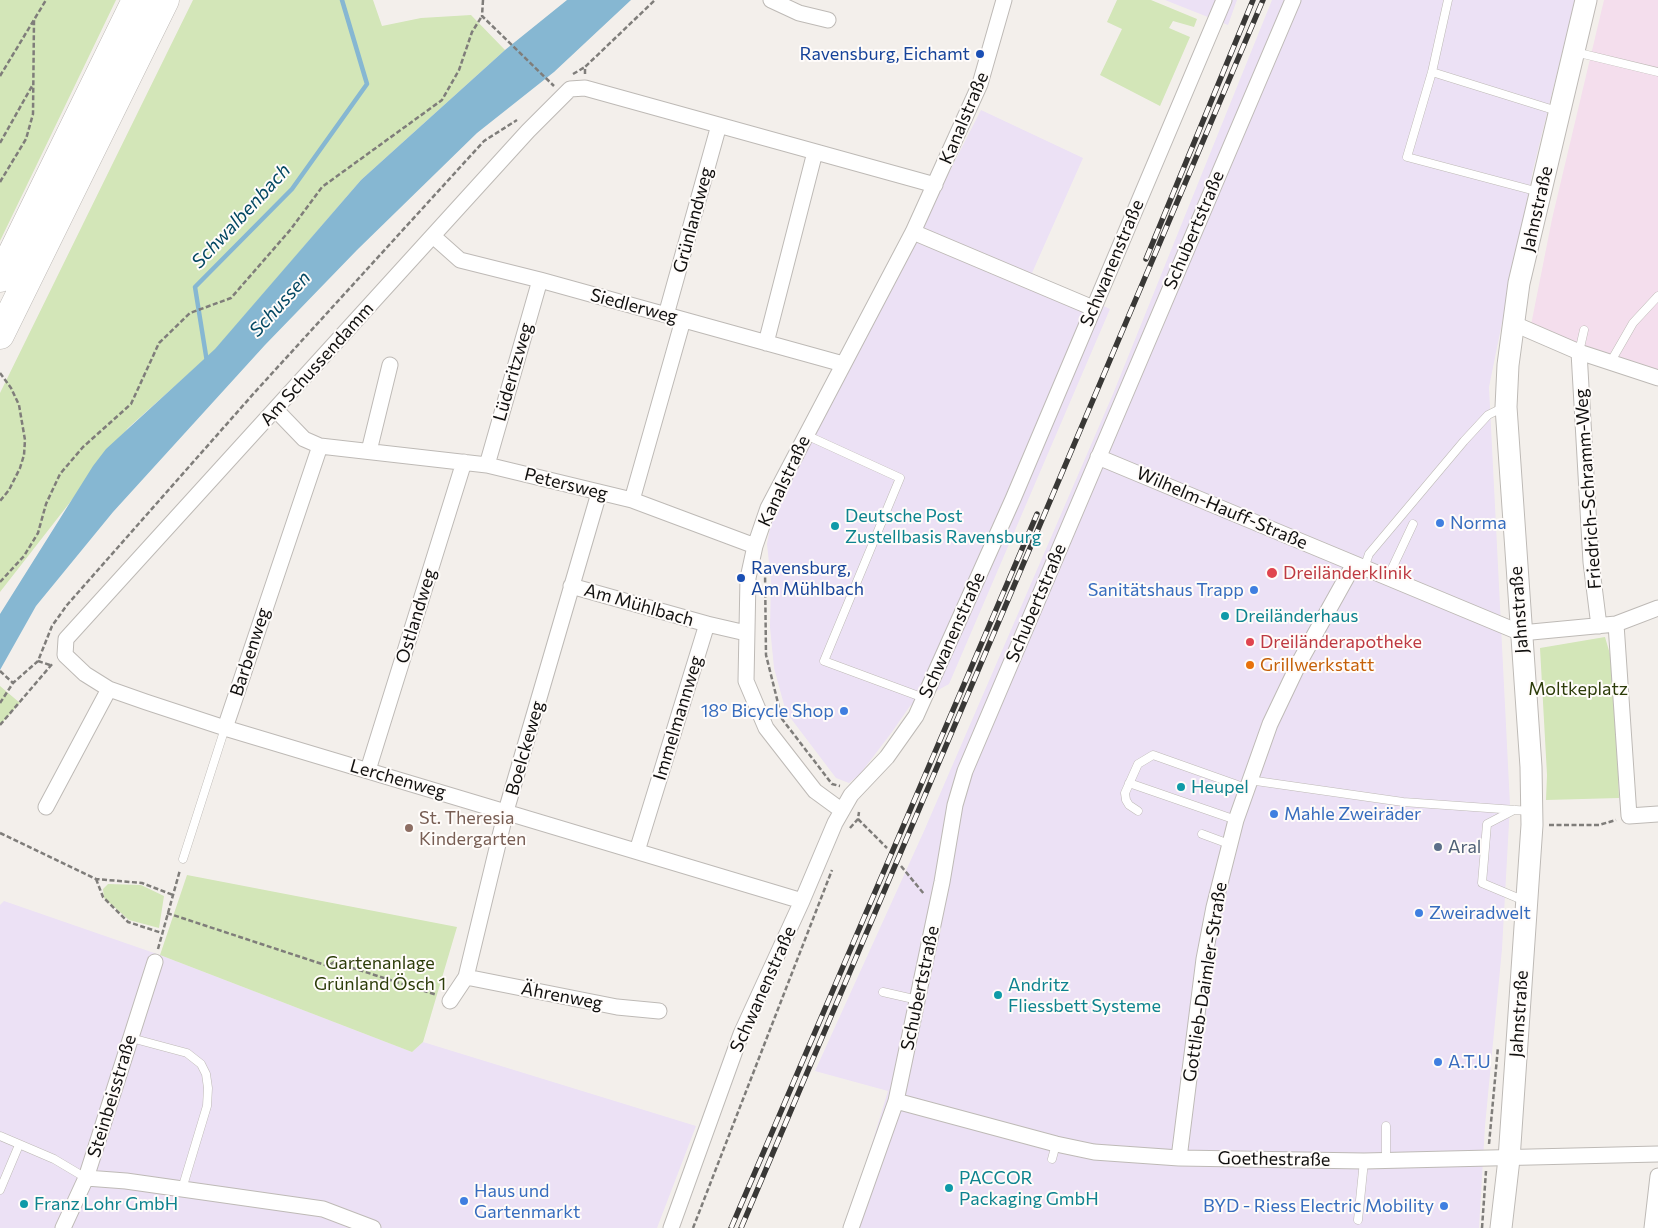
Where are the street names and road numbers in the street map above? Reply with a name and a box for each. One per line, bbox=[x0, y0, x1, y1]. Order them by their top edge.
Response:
street label: Kanalstraße bbox=[935, 69, 993, 167]
street label: Jahnstraße bbox=[1517, 164, 1557, 254]
street label: Grünlandweg bbox=[668, 165, 718, 275]
street label: Schubertstraße bbox=[1159, 167, 1229, 293]
street label: Schwanenstraße bbox=[1076, 196, 1148, 330]
street label: Siedlerweg bbox=[588, 284, 680, 328]
street label: Am Schussendamm bbox=[256, 298, 378, 430]
street label: Lüderitzweg bbox=[489, 320, 537, 424]
street label: Friedrich-Schramm-Weg bbox=[1570, 388, 1606, 590]
street label: Kanalstraße bbox=[753, 432, 815, 530]
street label: Wilhelm-Hauff-Straße bbox=[1133, 462, 1311, 554]
street label: Petersweg bbox=[522, 463, 610, 505]
street label: Schubertstraße bbox=[1001, 540, 1071, 666]
street label: Ostlandweg bbox=[391, 566, 441, 666]
street label: Jahnstraße bbox=[1505, 566, 1533, 654]
street label: Schwanenstraße bbox=[915, 569, 989, 701]
street label: Am Mühlbach bbox=[582, 579, 696, 631]
street label: Barbenweg bbox=[226, 605, 274, 699]
street label: Immelmannweg bbox=[649, 653, 707, 783]
street label: Boelckeweg bbox=[501, 698, 549, 798]
street label: Lerchenweg bbox=[348, 755, 448, 803]
street label: Gottlieb-Daimler-Straße bbox=[1179, 881, 1231, 1083]
street label: Schwanenstraße bbox=[726, 923, 800, 1055]
street label: Schubertstraße bbox=[896, 924, 944, 1052]
street label: Jahnstraße bbox=[1505, 970, 1533, 1058]
street label: Ährenweg bbox=[519, 978, 605, 1014]
street label: Steinbeisstraße bbox=[83, 1032, 141, 1160]
street label: Goethestraße bbox=[1217, 1147, 1331, 1171]

